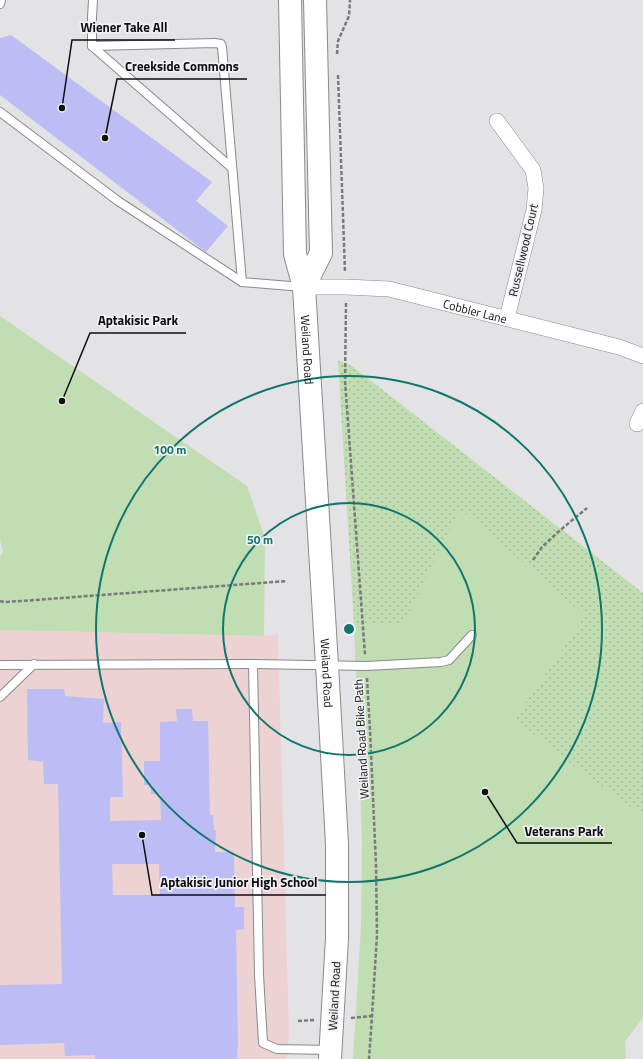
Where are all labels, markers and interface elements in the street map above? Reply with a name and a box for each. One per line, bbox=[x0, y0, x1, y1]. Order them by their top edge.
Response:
callout: Wiener Take All bbox=[72, 15, 175, 40]
text: Wiener Take All bbox=[80, 17, 168, 37]
callout: Creekside Commons bbox=[117, 54, 247, 79]
text: Creekside Commons bbox=[125, 56, 239, 76]
street label: Russellwood Court bbox=[503, 201, 543, 298]
street label: Cobbler Lane bbox=[441, 294, 509, 328]
callout: Aptakisic Park bbox=[90, 308, 186, 333]
text: Aptakisic Park bbox=[98, 310, 178, 330]
street label: Weiland Road bbox=[296, 314, 319, 385]
text: 100 m bbox=[154, 440, 186, 459]
text: 50 m bbox=[247, 530, 273, 549]
centre of rings bbox=[342, 622, 356, 636]
street label: Weiland Road bbox=[316, 638, 339, 708]
street label: Weiland Road Bike Path bbox=[348, 679, 374, 799]
callout: Veterans Park bbox=[517, 818, 612, 843]
text: Veterans Park bbox=[525, 821, 604, 841]
callout: Aptakisic Junior High School bbox=[152, 870, 326, 895]
text: Aptakisic Junior High School bbox=[160, 872, 318, 892]
street label: Weiland Road bbox=[323, 961, 345, 1031]

